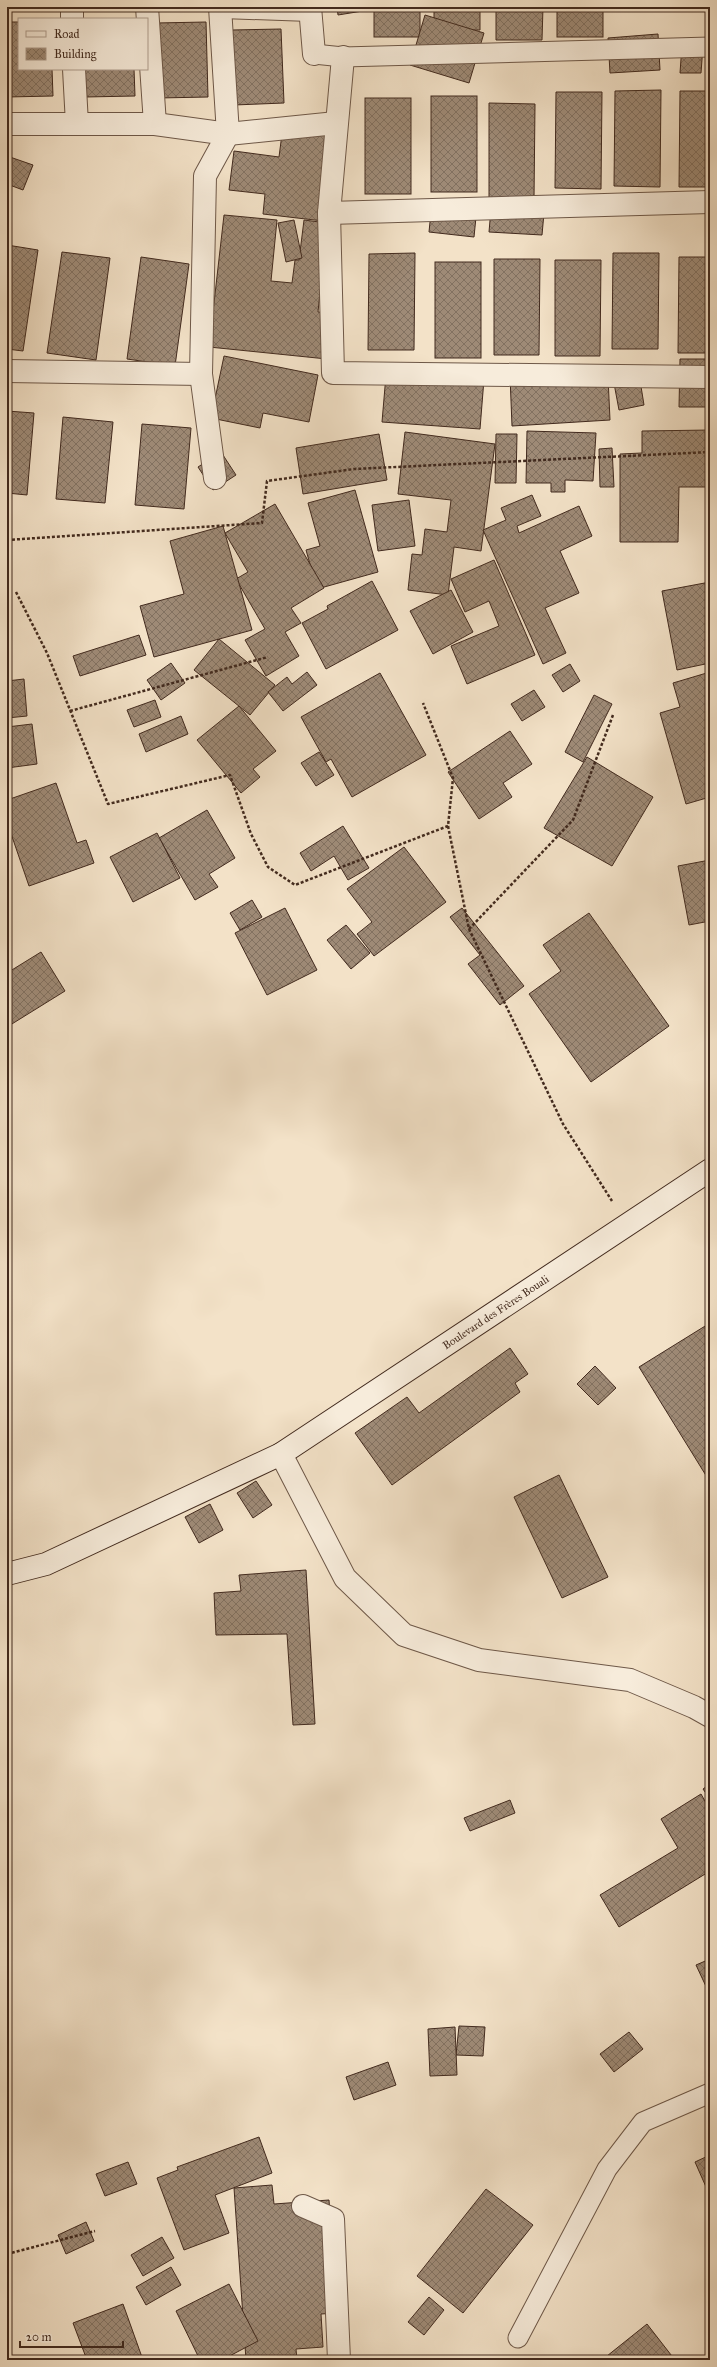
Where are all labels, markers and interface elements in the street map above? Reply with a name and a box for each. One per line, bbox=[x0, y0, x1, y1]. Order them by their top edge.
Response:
legend bbox=[18, 18, 148, 70]
text: Road bbox=[54, 27, 80, 41]
text: Building bbox=[54, 47, 97, 62]
street label: Boulevard des Frères Bouali bbox=[440, 1273, 551, 1352]
scale bar bbox=[20, 2323, 123, 2349]
text: 20 m bbox=[26, 2330, 52, 2344]

